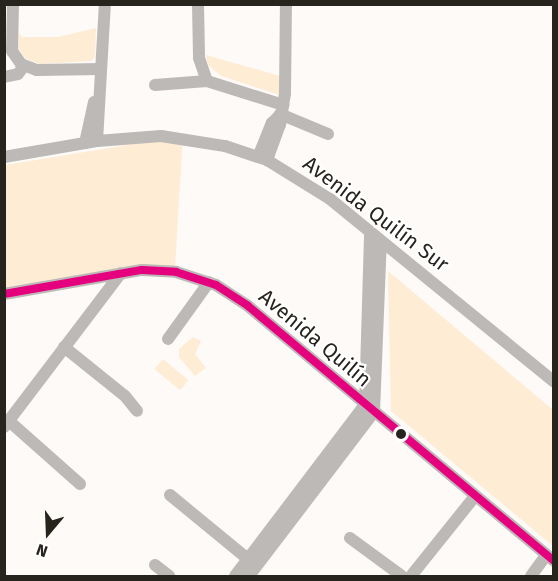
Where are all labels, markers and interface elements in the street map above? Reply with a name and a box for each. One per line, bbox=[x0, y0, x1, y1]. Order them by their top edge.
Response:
street label: Avenida Quilín Sur bbox=[298, 151, 454, 277]
street label: Avenida Quilín bbox=[254, 284, 376, 392]
unlabelled marker bbox=[395, 428, 407, 440]
north arrow bbox=[18, 503, 78, 563]
text: N bbox=[34, 540, 50, 561]

